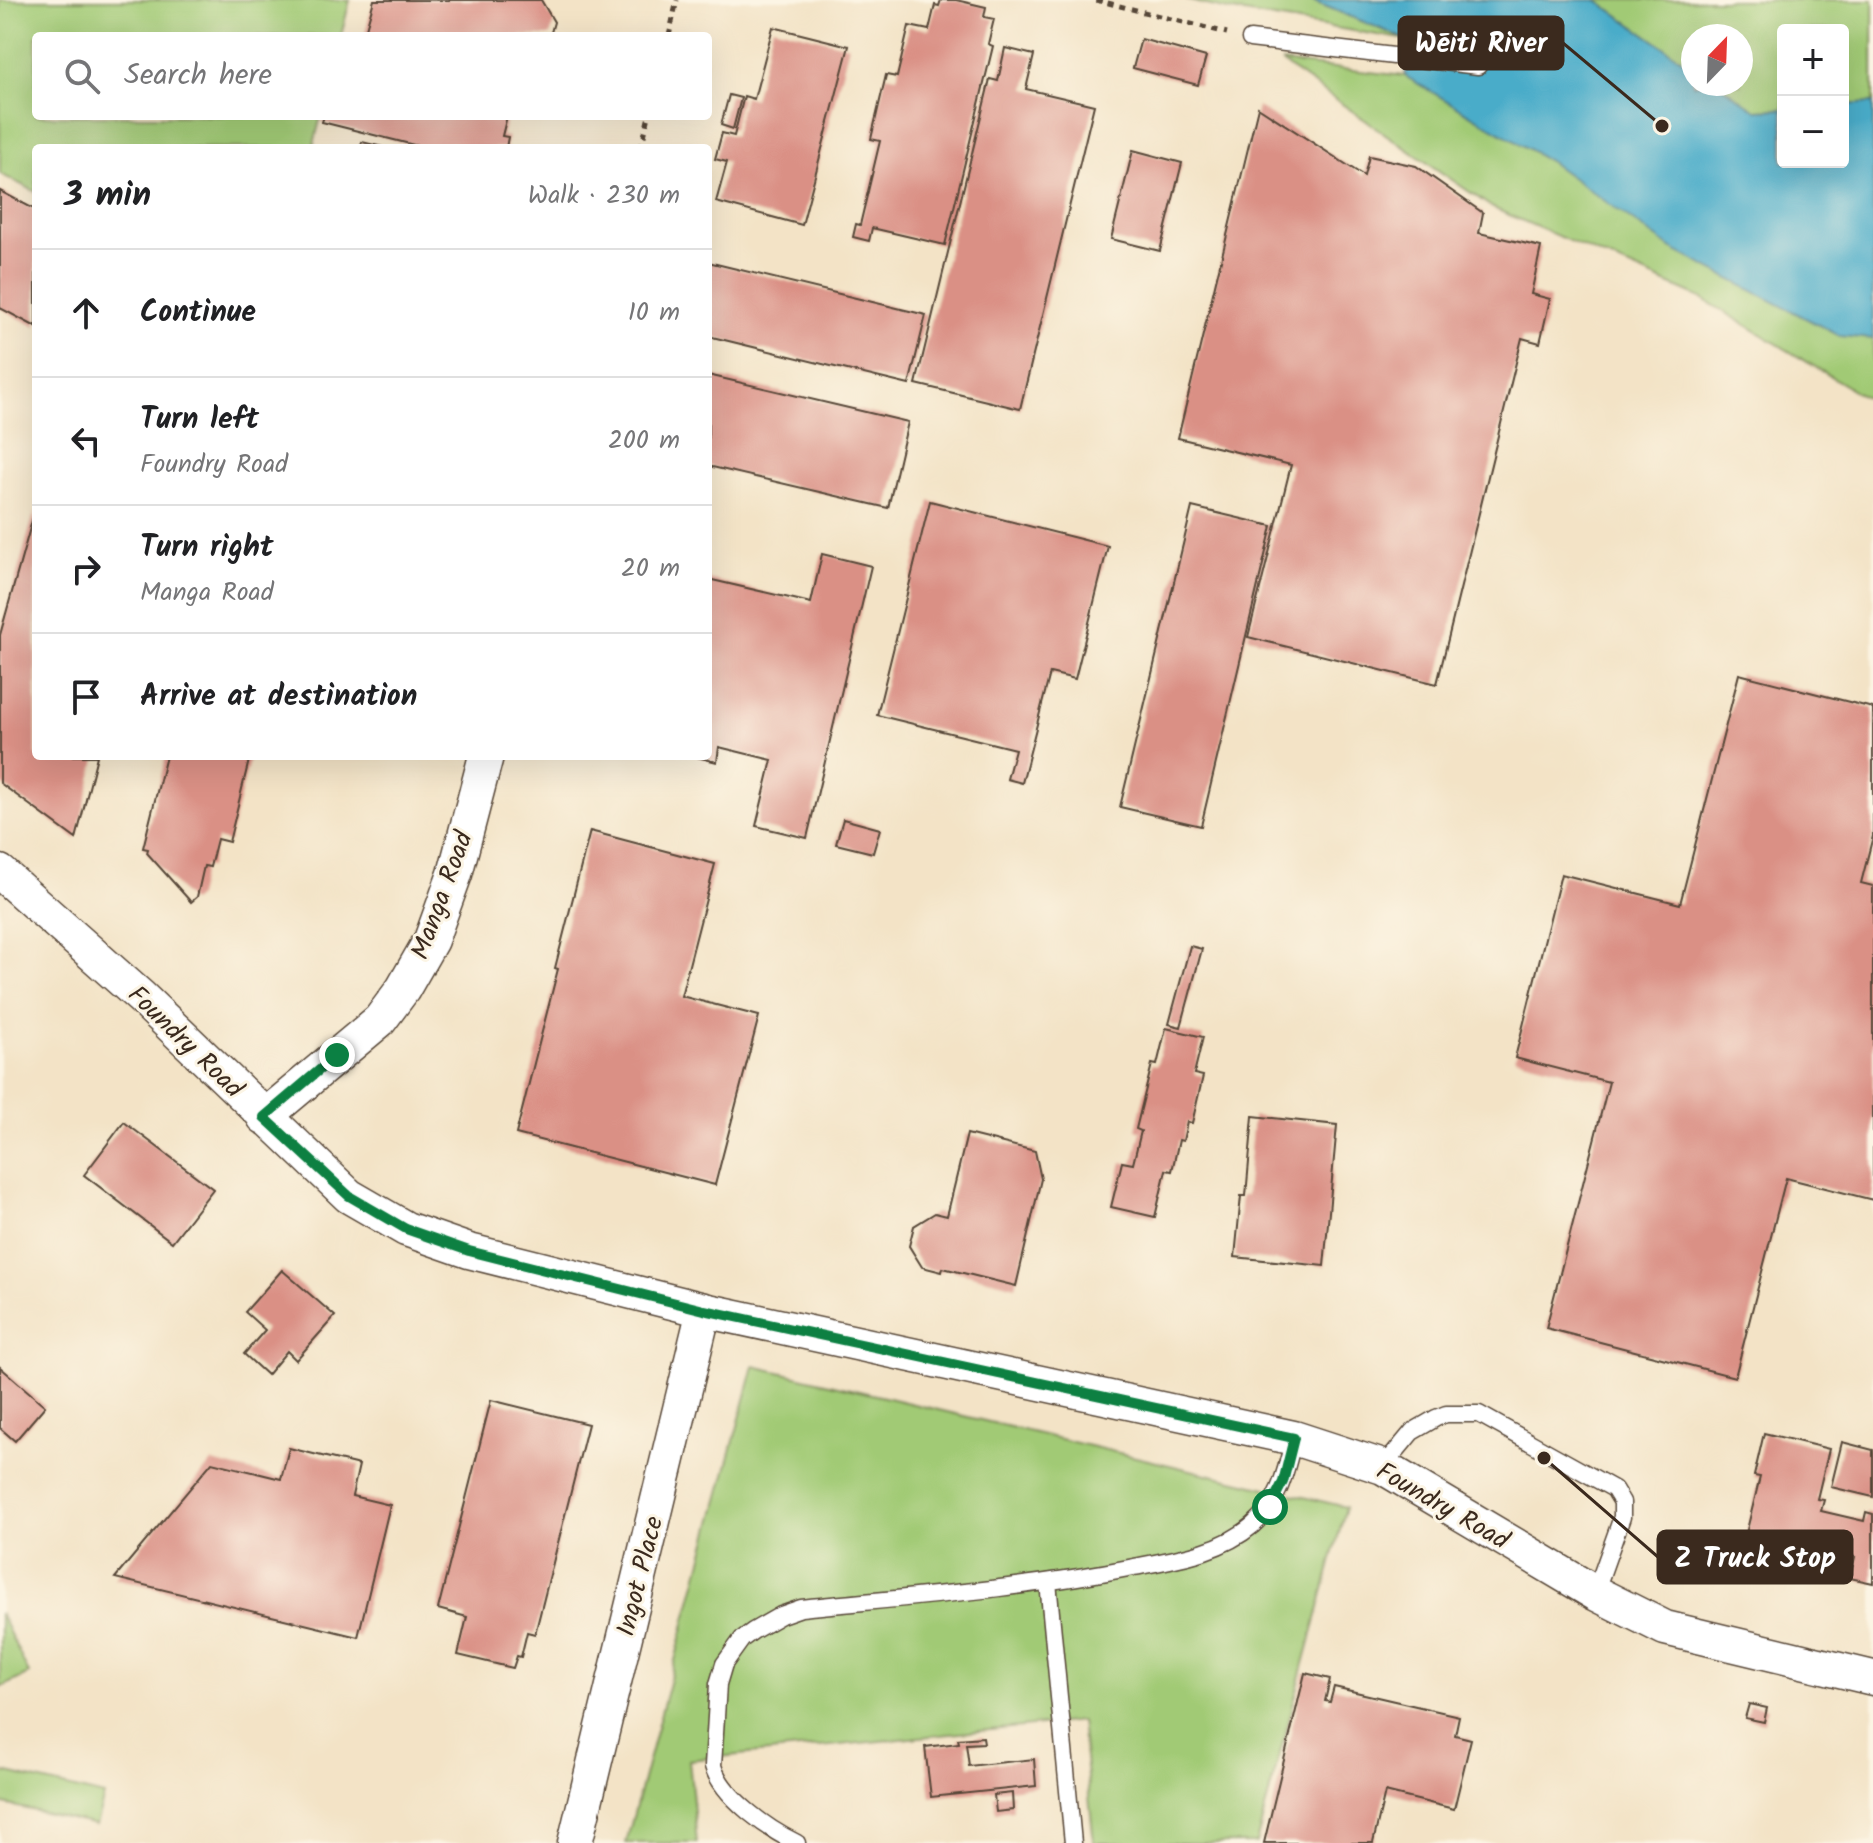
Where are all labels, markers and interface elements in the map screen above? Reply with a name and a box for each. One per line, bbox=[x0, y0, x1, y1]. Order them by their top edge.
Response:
callout: Wēiti River bbox=[1399, 17, 1563, 69]
text: Wēiti River bbox=[1415, 22, 1549, 67]
north arrow bbox=[1681, 24, 1753, 96]
map controls bbox=[1777, 24, 1849, 168]
button: + bbox=[1777, 24, 1849, 96]
search box bbox=[32, 32, 712, 120]
text: Search here bbox=[124, 52, 272, 100]
icon: search bbox=[60, 54, 104, 98]
button: − bbox=[1777, 96, 1849, 168]
text: 3 min bbox=[64, 169, 151, 223]
text: Walk · 230 m bbox=[528, 175, 680, 217]
text: Continue bbox=[140, 289, 256, 337]
icon: ahead bbox=[64, 291, 108, 335]
text: 10 m bbox=[628, 292, 680, 334]
text: Turn left bbox=[140, 396, 259, 444]
icon: left bbox=[64, 419, 108, 463]
text: 200 m bbox=[608, 420, 680, 462]
text: Foundry Road bbox=[140, 444, 288, 486]
text: Turn right bbox=[140, 524, 273, 572]
icon: right bbox=[64, 547, 108, 591]
text: 20 m bbox=[621, 548, 680, 590]
text: Manga Road bbox=[140, 572, 274, 614]
text: Arrive at destination bbox=[140, 673, 417, 721]
icon: arrive bbox=[64, 675, 108, 719]
street label: Manga Road bbox=[400, 825, 486, 966]
street label: Foundry Road bbox=[117, 976, 253, 1110]
route end bbox=[319, 1037, 355, 1073]
street label: Foundry Road bbox=[1367, 1452, 1518, 1562]
route start bbox=[1252, 1489, 1288, 1525]
street label: Ingot Place bbox=[606, 1512, 676, 1641]
callout: Z Truck Stop bbox=[1658, 1531, 1852, 1583]
text: Z Truck Stop bbox=[1674, 1537, 1836, 1582]

